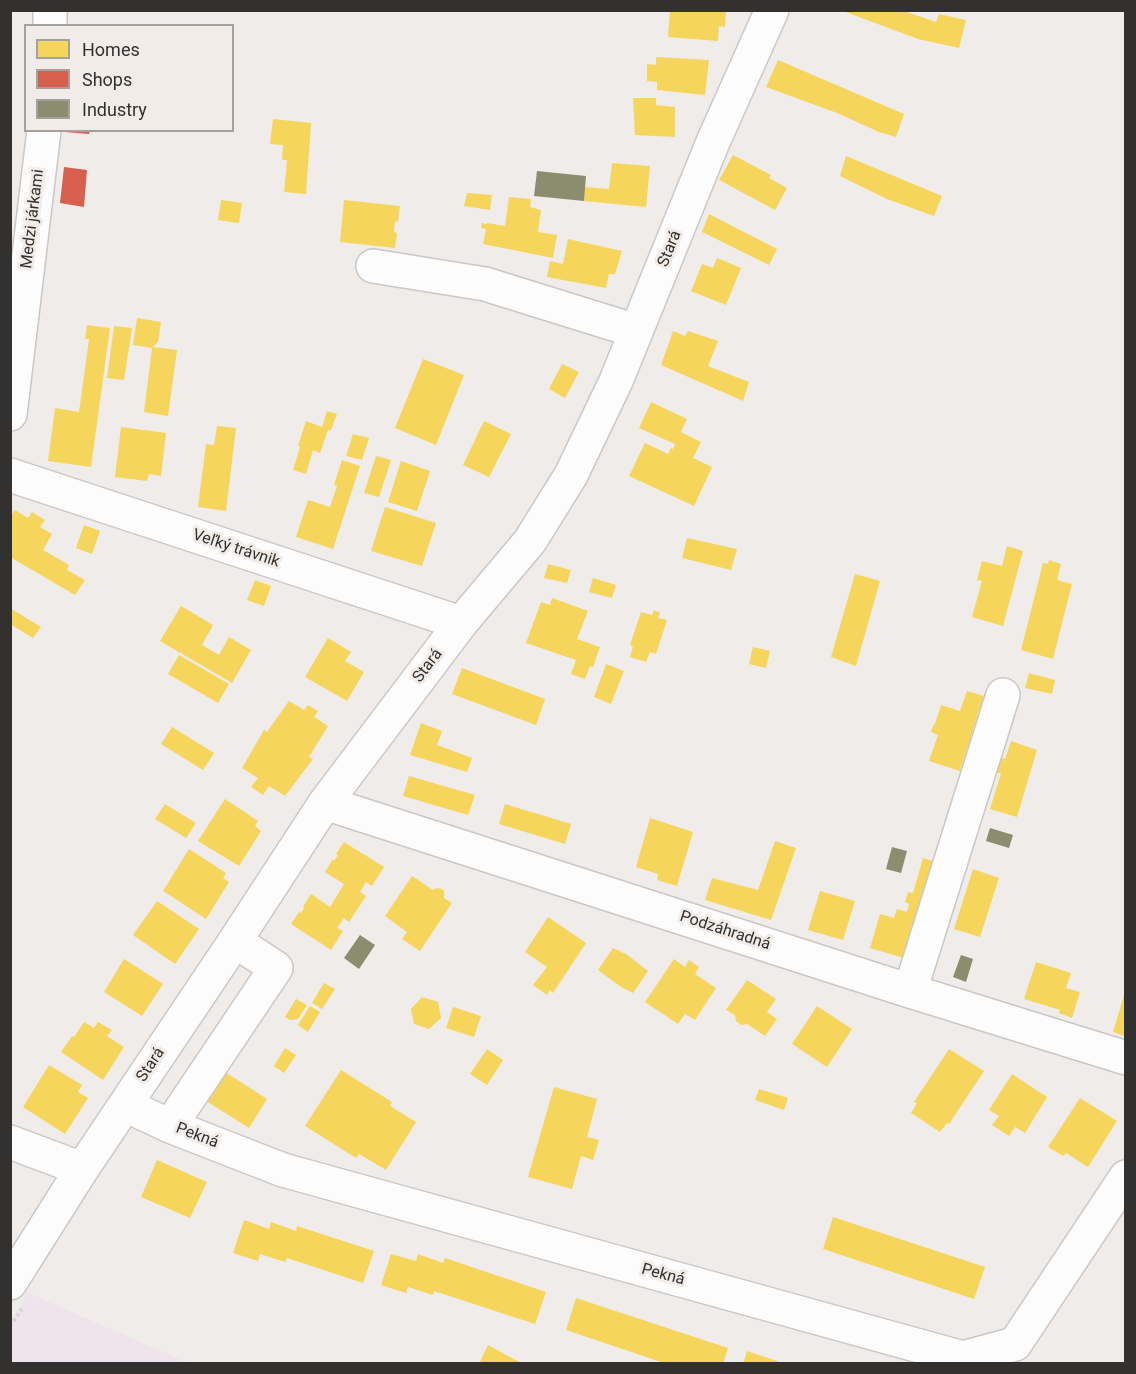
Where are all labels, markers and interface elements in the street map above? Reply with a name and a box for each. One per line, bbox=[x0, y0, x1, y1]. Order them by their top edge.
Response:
legend bbox=[24, 24, 234, 132]
text: Homes bbox=[82, 39, 140, 60]
text: Shops bbox=[82, 69, 132, 90]
text: Industry bbox=[82, 99, 147, 120]
street label: Medzi járkami bbox=[17, 168, 49, 270]
street label: Stará bbox=[654, 228, 686, 270]
street label: Veľký trávnik bbox=[190, 526, 282, 572]
street label: Stará bbox=[409, 645, 447, 687]
street label: Podzáhradná bbox=[677, 907, 773, 955]
street label: Stará bbox=[133, 1044, 169, 1086]
street label: Pekná bbox=[173, 1119, 221, 1153]
street label: Pekná bbox=[639, 1260, 687, 1290]

